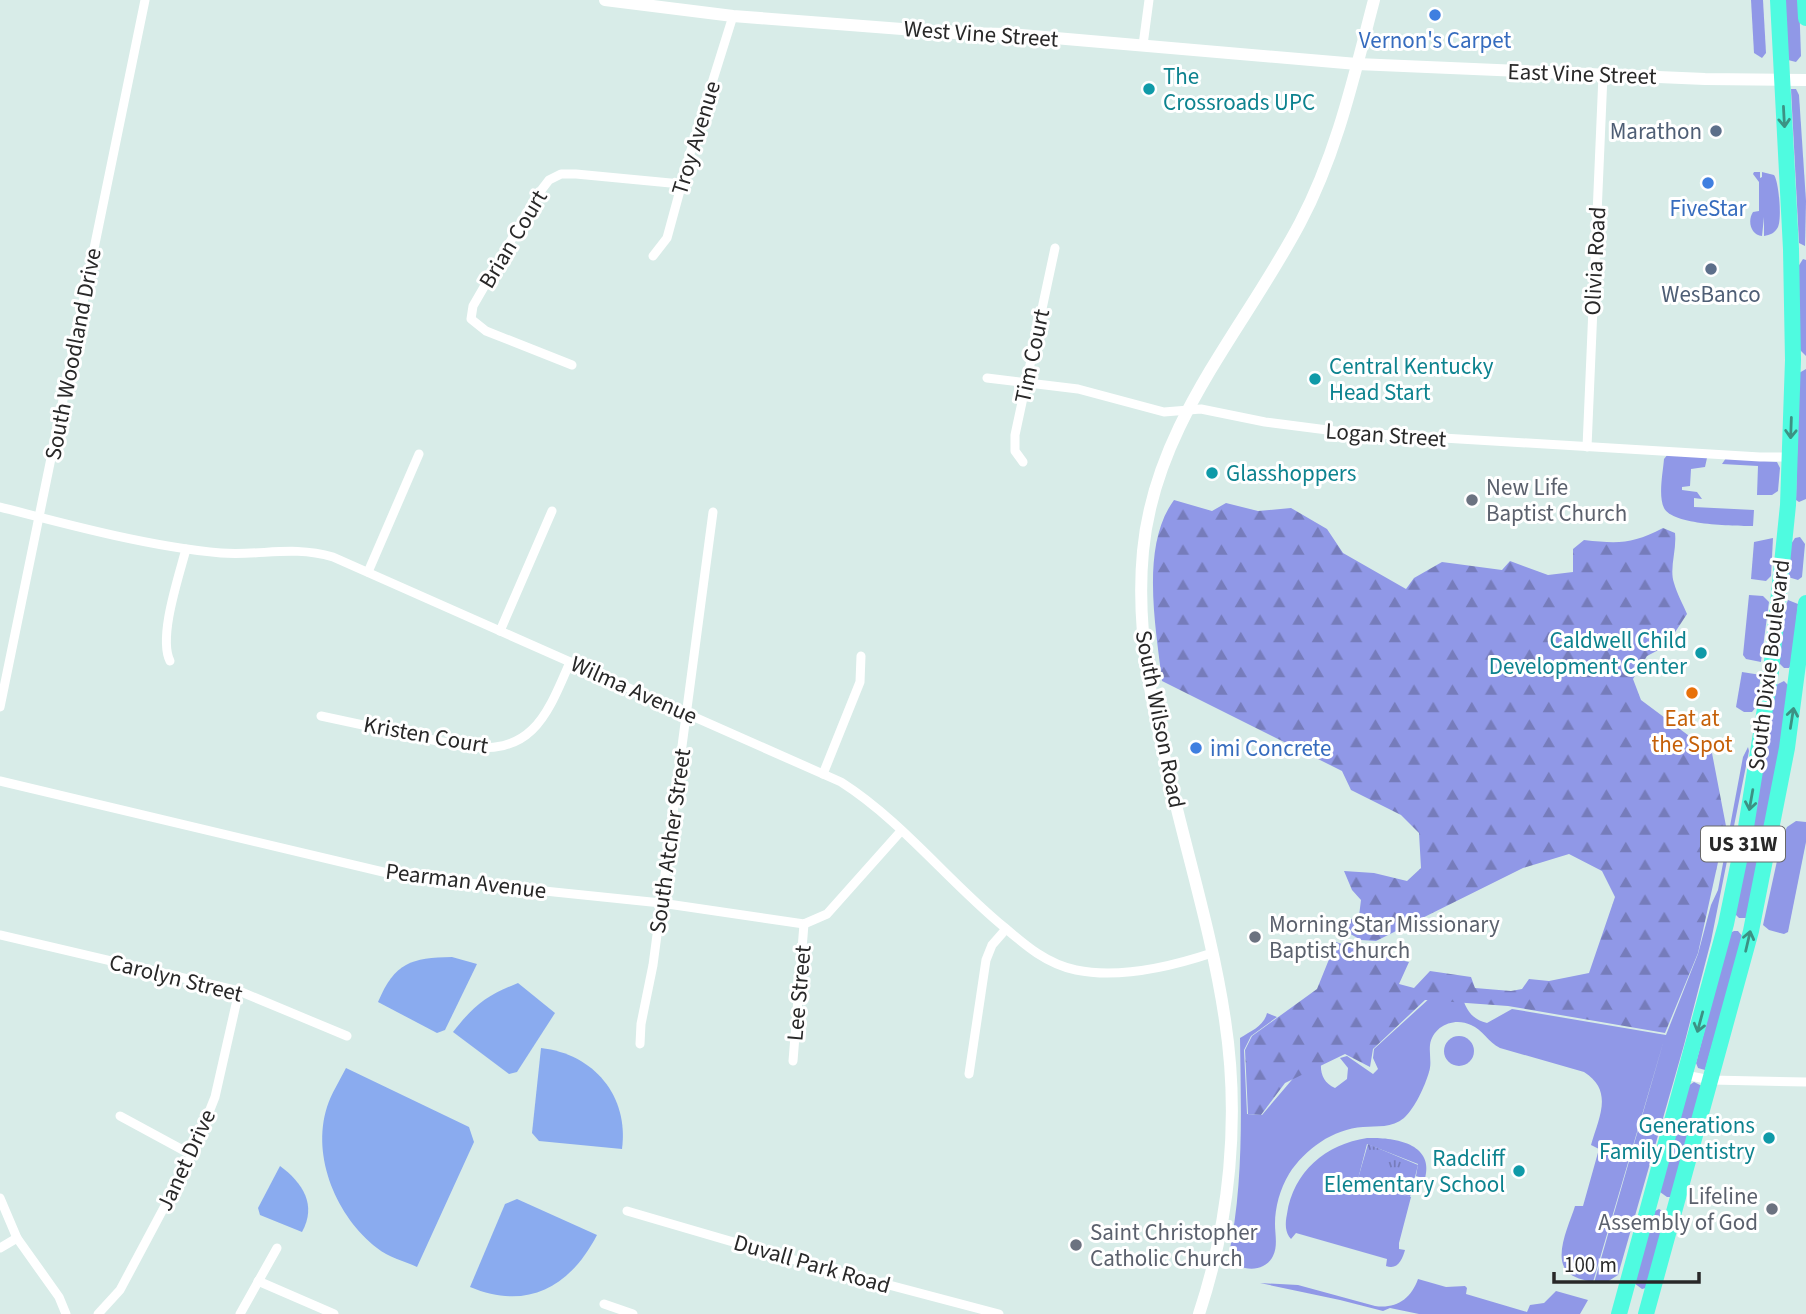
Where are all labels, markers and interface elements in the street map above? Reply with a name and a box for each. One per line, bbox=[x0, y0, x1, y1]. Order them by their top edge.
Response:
marker: Vernon's Carpet bbox=[1427, 7, 1443, 23]
street label: West Vine Street bbox=[903, 12, 1060, 56]
place label: Vernon's Carpet bbox=[1359, 24, 1511, 57]
street label: East Vine Street bbox=[1507, 55, 1657, 93]
place label: The Crossroads UPC bbox=[1163, 60, 1315, 119]
street label: Troy Avenue bbox=[663, 77, 729, 199]
marker: The Crossroads UPC bbox=[1141, 81, 1157, 97]
one-way arrow bbox=[1778, 105, 1791, 128]
place label: Marathon bbox=[1610, 115, 1702, 148]
marker: Marathon bbox=[1708, 123, 1724, 139]
marker: FiveStar bbox=[1700, 175, 1716, 191]
street label: Brian Court bbox=[471, 183, 556, 295]
place label: FiveStar bbox=[1669, 192, 1748, 225]
street label: Olivia Road bbox=[1576, 206, 1614, 316]
street label: South Woodland Drive bbox=[36, 245, 110, 463]
marker: WesBanco bbox=[1703, 261, 1719, 277]
place label: WesBanco bbox=[1661, 278, 1761, 311]
street label: Tim Court bbox=[1006, 306, 1058, 406]
place label: Central Kentucky Head Start bbox=[1329, 350, 1494, 409]
marker: Central Kentucky Head Start bbox=[1307, 371, 1323, 387]
street label: Logan Street bbox=[1324, 414, 1448, 456]
one-way arrow bbox=[1784, 417, 1798, 440]
place label: Glasshoppers bbox=[1226, 457, 1356, 490]
marker: Glasshoppers bbox=[1204, 465, 1220, 481]
place label: New Life Baptist Church bbox=[1486, 471, 1627, 530]
marker: New Life Baptist Church bbox=[1464, 492, 1480, 508]
street label: South Dixie Boulevard bbox=[1740, 558, 1798, 772]
place label: Caldwell Child Development Center bbox=[1489, 624, 1688, 683]
street label: South Wilson Road bbox=[1127, 627, 1193, 811]
marker: Caldwell Child Development Center bbox=[1693, 645, 1709, 661]
street label: Wilma Avenue bbox=[565, 647, 703, 733]
marker: Eat at the Spot bbox=[1684, 685, 1700, 701]
place label: Eat at the Spot bbox=[1651, 702, 1733, 761]
one-way arrow bbox=[1786, 707, 1799, 730]
street label: Kristen Court bbox=[361, 708, 491, 762]
place label: imi Concrete bbox=[1210, 732, 1331, 765]
marker: imi Concrete bbox=[1188, 740, 1204, 756]
street label: South Atcher Street bbox=[641, 746, 699, 936]
one-way arrow bbox=[1744, 788, 1757, 811]
road number: US 31W bbox=[1701, 826, 1785, 862]
street label: Pearman Avenue bbox=[384, 855, 548, 907]
place label: Morning Star Missionary Baptist Church bbox=[1269, 908, 1500, 967]
marker: Morning Star Missionary Baptist Church bbox=[1247, 929, 1263, 945]
one-way arrow bbox=[1742, 930, 1756, 953]
street label: Lee Street bbox=[778, 944, 820, 1042]
street label: Carolyn Street bbox=[106, 945, 246, 1011]
one-way arrow bbox=[1692, 1011, 1705, 1033]
street label: Janet Drive bbox=[148, 1104, 224, 1216]
place label: Generations Family Dentistry bbox=[1599, 1109, 1755, 1168]
marker: Generations Family Dentistry bbox=[1761, 1130, 1777, 1146]
place label: Radcliff Elementary School bbox=[1324, 1142, 1506, 1201]
marker: Radcliff Elementary School bbox=[1511, 1163, 1527, 1179]
place label: Lifeline Assembly of God bbox=[1598, 1180, 1758, 1239]
marker: Lifeline Assembly of God bbox=[1764, 1201, 1780, 1217]
place label: Saint Christopher Catholic Church bbox=[1090, 1216, 1259, 1275]
street label: Duvall Park Road bbox=[730, 1226, 894, 1302]
marker: Saint Christopher Catholic Church bbox=[1068, 1237, 1084, 1253]
scale bar bbox=[1554, 1240, 1699, 1284]
text: 100 m bbox=[1564, 1250, 1617, 1280]

